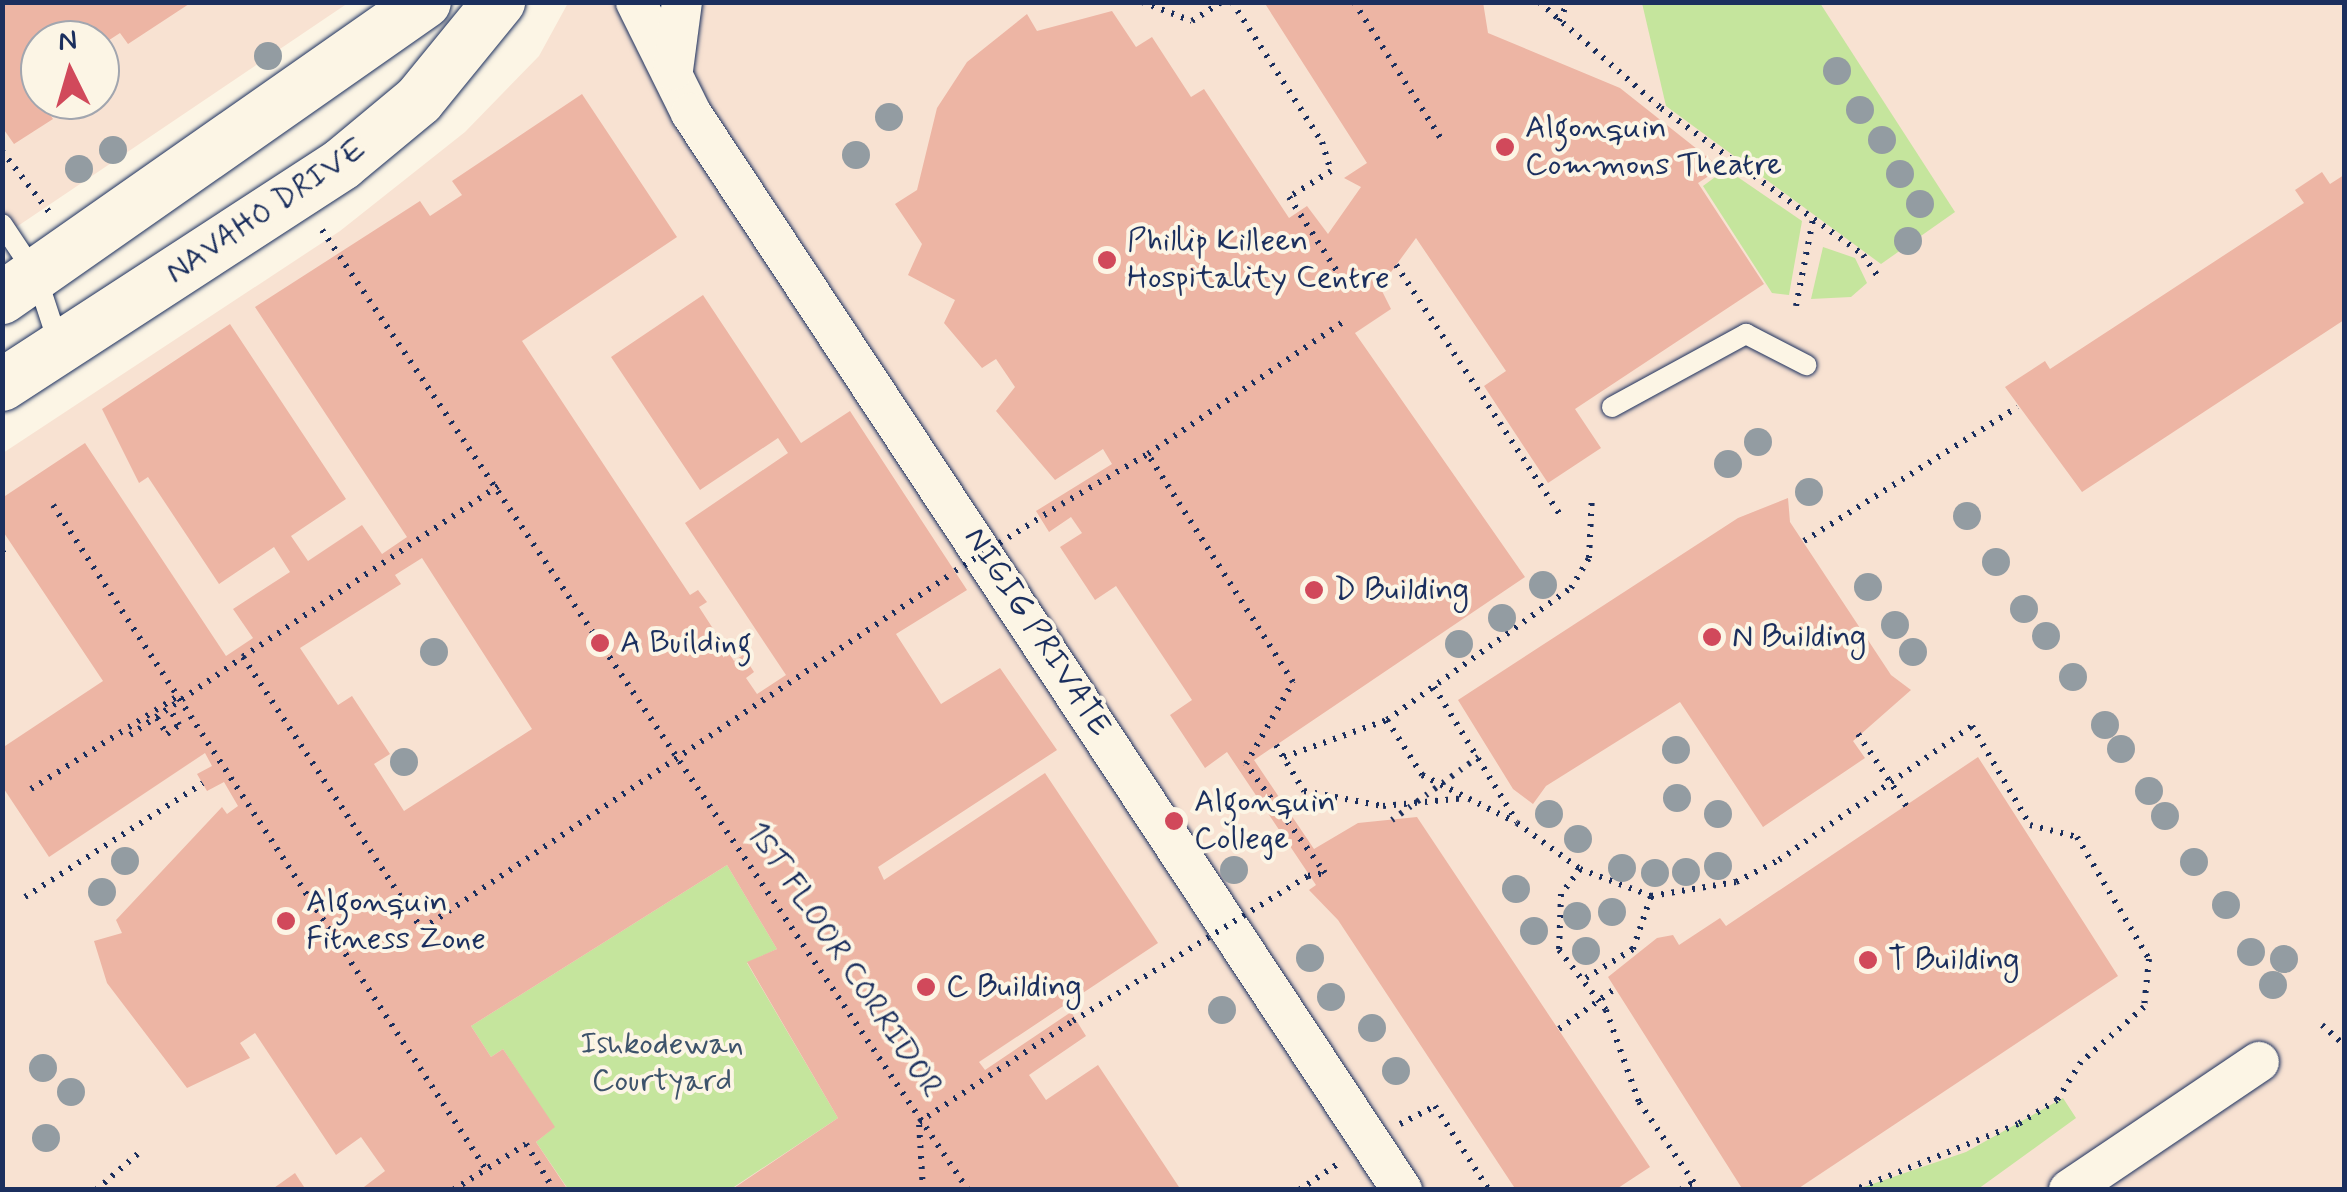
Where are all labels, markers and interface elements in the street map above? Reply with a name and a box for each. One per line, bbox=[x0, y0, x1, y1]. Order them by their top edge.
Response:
north arrow bbox=[20, 20, 120, 120]
text: N bbox=[57, 22, 78, 61]
place label: Algonquin Commons Theatre bbox=[1525, 110, 1783, 185]
street label: NAVAHO DRIVE bbox=[159, 130, 373, 292]
marker: Algonquin Commons Theatre bbox=[1494, 136, 1516, 158]
place label: Phillip Killeen Hospitality Centre bbox=[1127, 223, 1395, 298]
marker: Phillip Killeen Hospitality Centre bbox=[1096, 249, 1118, 271]
street label: NIGIG PRIVATE bbox=[955, 520, 1119, 744]
place label: D Building bbox=[1334, 571, 1471, 609]
marker: D Building bbox=[1303, 579, 1325, 601]
place label: N Building bbox=[1732, 618, 1868, 656]
place label: A Building bbox=[620, 624, 756, 662]
marker: N Building bbox=[1701, 626, 1723, 648]
marker: A Building bbox=[589, 632, 611, 654]
place label: Algonquin College bbox=[1194, 784, 1336, 859]
marker: Algonquin College bbox=[1163, 810, 1185, 832]
street label: 1ST FLOOR CORRIDOR bbox=[736, 812, 952, 1108]
place label: Algonquin Fitness Zone bbox=[306, 884, 489, 959]
marker: Algonquin Fitness Zone bbox=[275, 910, 297, 932]
place label: T Building bbox=[1888, 941, 2021, 979]
marker: T Building bbox=[1857, 949, 1879, 971]
place label: C Building bbox=[946, 968, 1083, 1006]
marker: C Building bbox=[915, 976, 937, 998]
park label: Ishkodewan Courtyard bbox=[580, 1026, 744, 1101]

